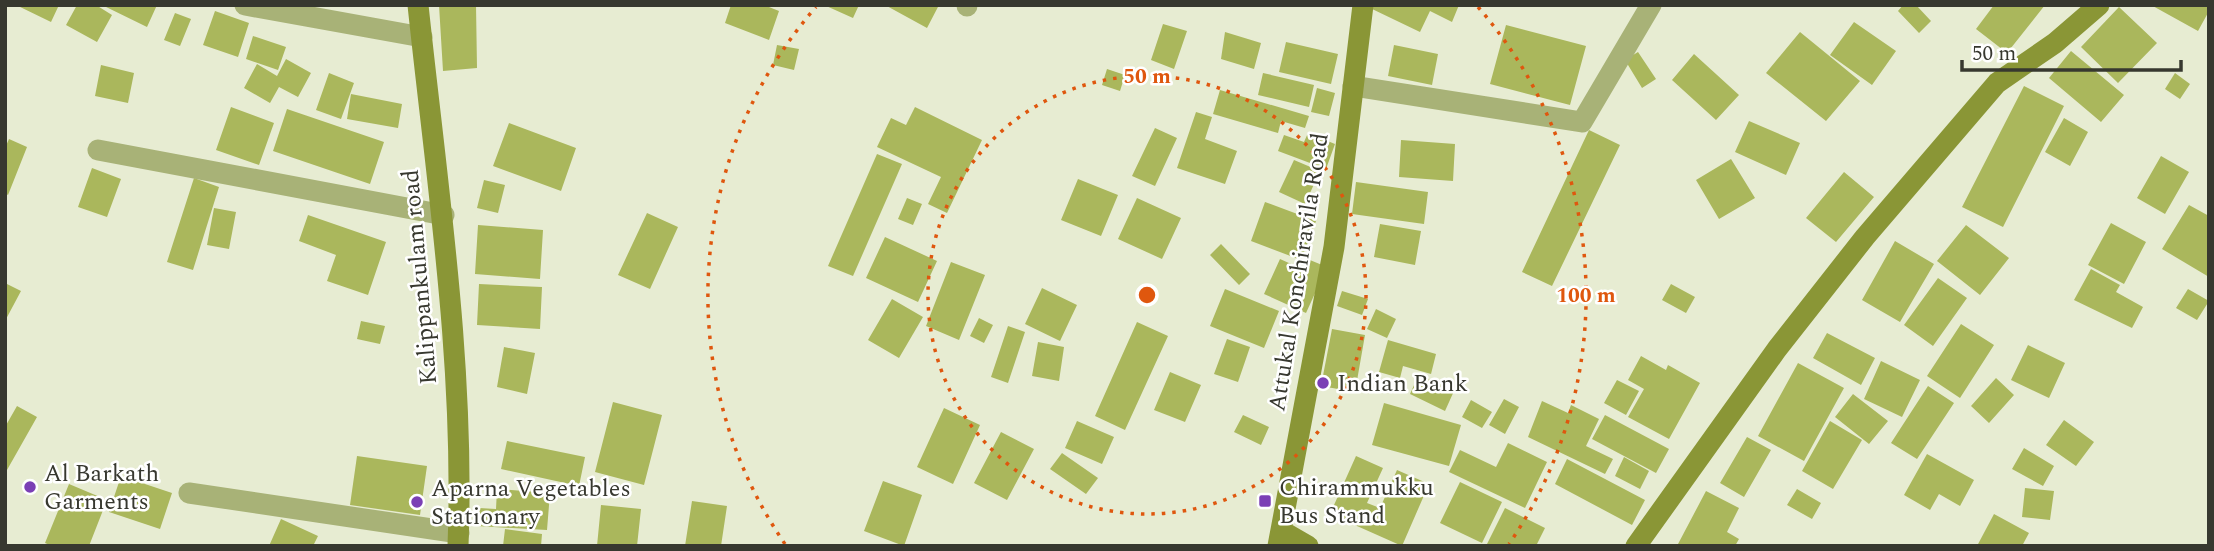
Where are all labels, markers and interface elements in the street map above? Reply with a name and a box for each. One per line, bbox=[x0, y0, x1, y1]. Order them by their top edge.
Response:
scale bar bbox=[1962, 28, 2181, 72]
text: 50 m bbox=[1972, 38, 2016, 70]
text: 50 m bbox=[1123, 61, 1171, 93]
street label: Attukal Konchiravila Road bbox=[1259, 130, 1339, 414]
street label: Kalippankulam road bbox=[393, 168, 447, 386]
text: 100 m bbox=[1556, 280, 1616, 312]
centre of rings bbox=[1135, 283, 1159, 307]
place label: Indian Bank bbox=[1337, 366, 1468, 402]
marker: Indian Bank bbox=[1315, 375, 1331, 391]
place label: Al Barkath Garments bbox=[44, 456, 159, 520]
place label: Chirammukku Bus Stand bbox=[1279, 470, 1434, 534]
place label: Aparna Vegetables Stationary bbox=[431, 471, 631, 535]
marker: Al Barkath Garments bbox=[22, 479, 38, 495]
marker: Chirammukku Bus Stand bbox=[1257, 493, 1273, 509]
marker: Aparna Vegetables Stationary bbox=[409, 494, 425, 510]

